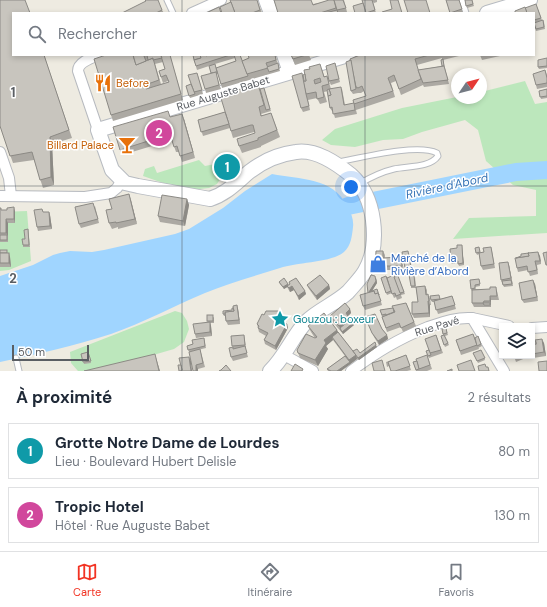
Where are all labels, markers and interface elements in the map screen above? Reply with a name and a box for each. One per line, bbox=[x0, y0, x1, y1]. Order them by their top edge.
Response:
search box bbox=[12, 12, 535, 56]
icon: search bbox=[26, 23, 48, 45]
text: Rechercher bbox=[58, 24, 137, 44]
north arrow bbox=[451, 68, 487, 104]
street label: Rue Auguste Babet bbox=[175, 72, 271, 114]
restaurant icon: Before bbox=[93, 73, 113, 93]
place label: Before bbox=[116, 76, 149, 90]
text: 1 bbox=[11, 84, 15, 101]
pin: 2 bbox=[146, 118, 172, 148]
bar icon: Billard Palace bbox=[117, 135, 137, 155]
place label: Billard Palace bbox=[47, 138, 114, 152]
pin: 1 bbox=[214, 152, 240, 182]
water label: Rivière d'Abord bbox=[404, 169, 490, 203]
your location bbox=[341, 177, 361, 197]
place label: Marché de la Rivière d’Abord bbox=[391, 251, 469, 278]
shop icon: Marché de la Rivière d’Abord bbox=[368, 254, 388, 274]
text: 2 bbox=[9, 270, 17, 287]
place icon: Gouzou : boxeur bbox=[270, 309, 290, 329]
place label: Gouzou : boxeur bbox=[293, 312, 375, 326]
street label: Rue Pavé bbox=[413, 313, 461, 339]
map controls bbox=[499, 323, 535, 359]
button: layers bbox=[499, 323, 535, 359]
scale bar bbox=[12, 343, 89, 362]
text: 50 m bbox=[18, 345, 45, 359]
text: À proximité bbox=[16, 386, 112, 408]
text: 2 résultats bbox=[468, 389, 531, 406]
text: Grotte Notre Dame de Lourdes bbox=[55, 433, 279, 453]
text: 1 bbox=[28, 443, 32, 460]
text: 80 m bbox=[498, 443, 530, 460]
text: Lieu · Boulevard Hubert Delisle bbox=[55, 453, 236, 470]
text: Tropic Hotel bbox=[55, 497, 144, 517]
text: 2 bbox=[26, 507, 34, 524]
text: 130 m bbox=[494, 507, 530, 524]
text: Hôtel · Rue Auguste Babet bbox=[55, 517, 210, 534]
tab: Carte bbox=[73, 561, 101, 599]
tab: Itinéraire bbox=[247, 561, 292, 599]
tab: Favoris bbox=[438, 561, 474, 599]

